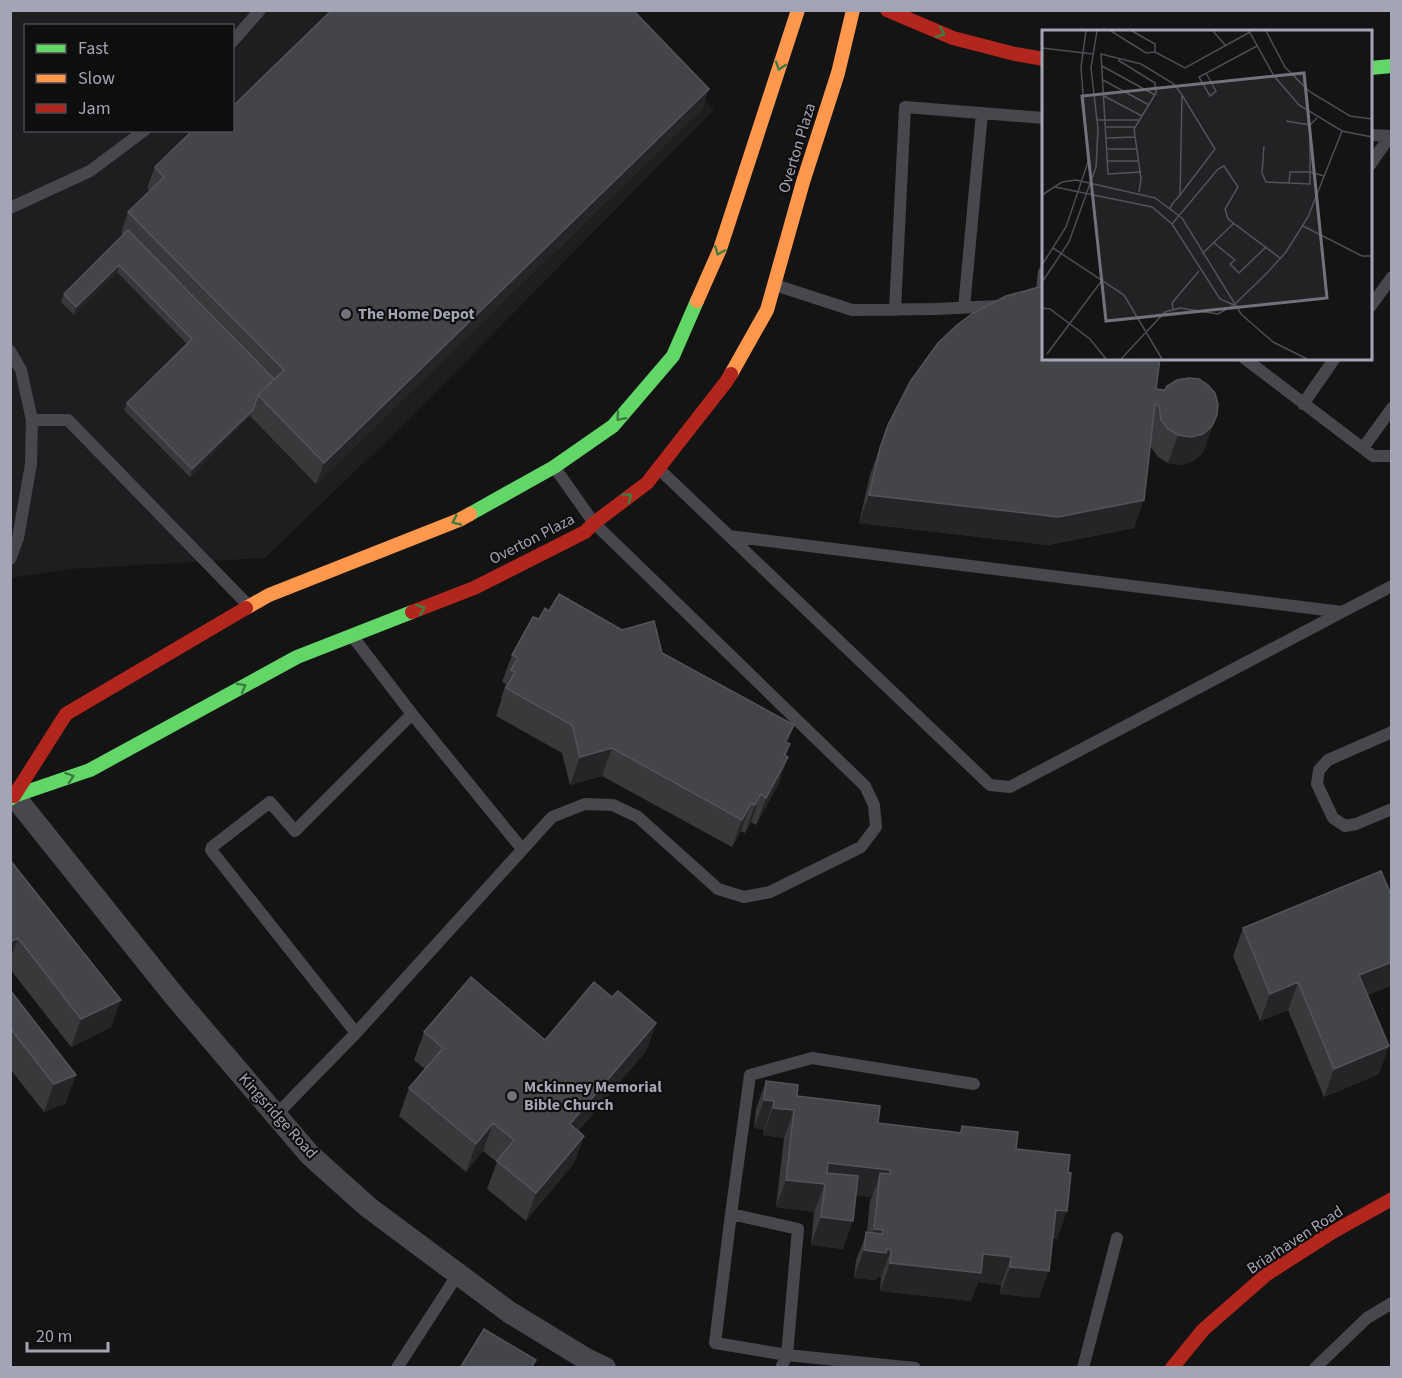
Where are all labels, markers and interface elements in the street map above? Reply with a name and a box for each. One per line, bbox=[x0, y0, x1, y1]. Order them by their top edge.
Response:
legend bbox=[24, 24, 234, 132]
one-way arrow bbox=[935, 26, 946, 38]
inset map bbox=[1042, 30, 1372, 360]
text: Fast bbox=[78, 36, 109, 61]
one-way arrow bbox=[774, 60, 787, 71]
text: Slow bbox=[78, 66, 115, 91]
text: Jam bbox=[78, 96, 111, 121]
street label: Overton Plaza bbox=[773, 100, 821, 196]
one-way arrow bbox=[714, 245, 726, 256]
place label: The Home Depot bbox=[358, 303, 475, 325]
marker: The Home Depot bbox=[339, 307, 353, 321]
one-way arrow bbox=[616, 410, 627, 421]
one-way arrow bbox=[621, 493, 632, 504]
street label: Overton Plaza bbox=[486, 508, 578, 570]
one-way arrow bbox=[451, 513, 462, 525]
one-way arrow bbox=[414, 604, 425, 616]
one-way arrow bbox=[236, 683, 247, 694]
one-way arrow bbox=[64, 772, 75, 784]
street label: Kingsridge Road bbox=[234, 1068, 322, 1164]
place label: Mckinney Memorial Bible Church bbox=[524, 1076, 662, 1116]
marker: Mckinney Memorial Bible Church bbox=[505, 1089, 519, 1103]
street label: Briarhaven Road bbox=[1242, 1201, 1348, 1279]
scale bar bbox=[27, 1315, 108, 1353]
text: 20 m bbox=[36, 1324, 72, 1349]

